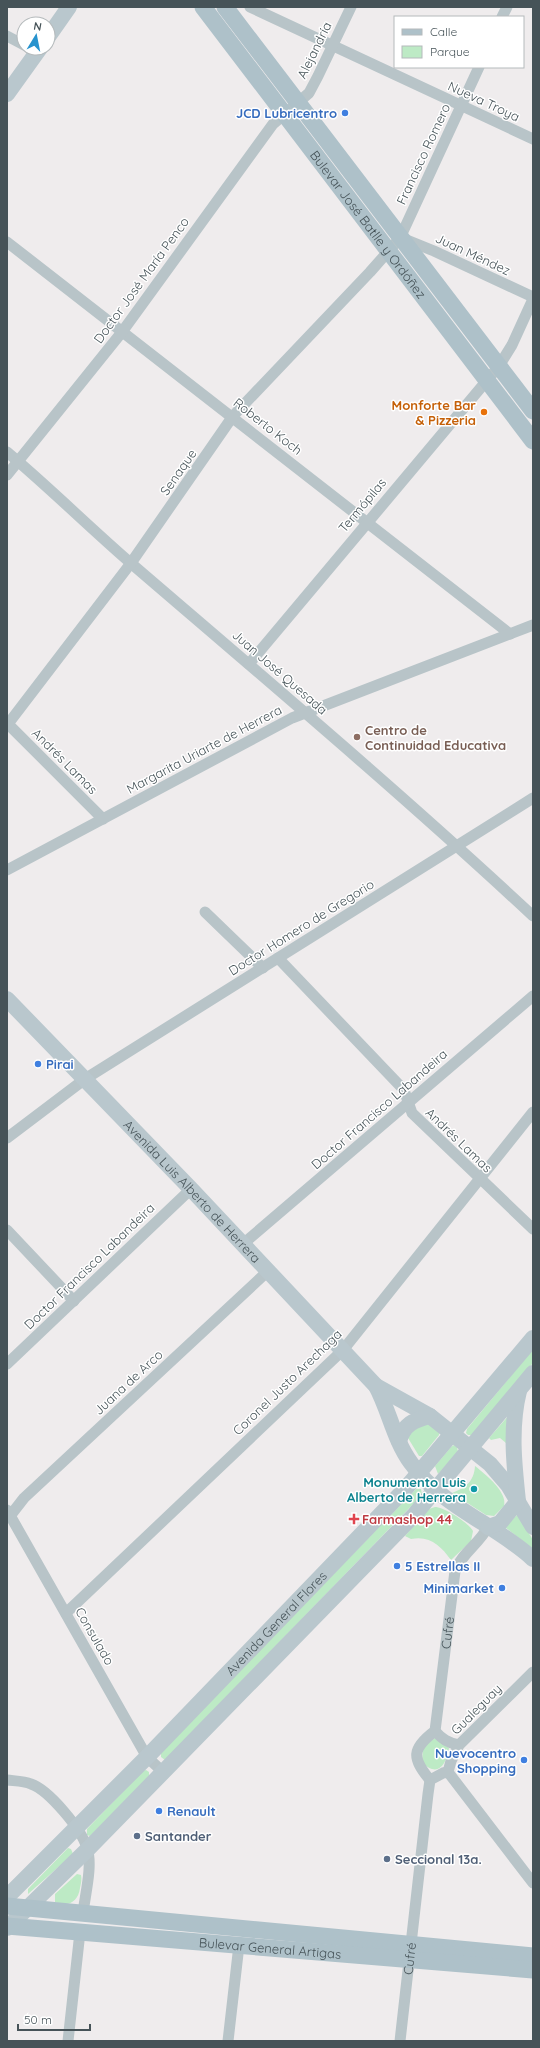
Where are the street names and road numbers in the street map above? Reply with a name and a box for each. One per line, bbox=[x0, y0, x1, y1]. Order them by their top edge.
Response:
street label: Alejandría bbox=[293, 19, 335, 81]
street label: Nueva Troya bbox=[446, 77, 522, 125]
street label: Francisco Romero bbox=[393, 101, 453, 207]
street label: Bulevar José Batlle y Ordóñez bbox=[307, 147, 430, 302]
street label: Doctor José María Penco bbox=[90, 214, 192, 346]
street label: Juan Méndez bbox=[433, 230, 513, 278]
street label: Roberto Koch bbox=[230, 394, 306, 458]
street label: Senaque bbox=[156, 446, 200, 498]
street label: Termópilas bbox=[335, 475, 389, 535]
street label: Juan José Quesada bbox=[229, 626, 331, 718]
street label: Margarita Uriarte de Herrera bbox=[124, 701, 284, 797]
street label: Andrés Lamas bbox=[29, 725, 101, 797]
street label: Doctor Homero de Gregorio bbox=[225, 876, 377, 978]
street label: Doctor Francisco Labandeira bbox=[308, 1046, 450, 1172]
street label: Andrés Lamas bbox=[422, 1104, 496, 1176]
street label: Avenida Luis Alberto de Herrera bbox=[120, 1116, 264, 1266]
street label: Doctor Francisco Labandeira bbox=[21, 1200, 157, 1332]
street label: Coronel Justo Arechaga bbox=[229, 1326, 345, 1438]
street label: Juana de Arco bbox=[90, 1346, 166, 1418]
street label: Avenida General Flores bbox=[222, 1567, 330, 1679]
street label: Consulado bbox=[72, 1604, 118, 1668]
street label: Cufré bbox=[437, 1615, 457, 1650]
street label: Gualeguay bbox=[447, 1680, 505, 1738]
street label: Bulevar General Artigas bbox=[198, 1934, 342, 1962]
street label: Cufré bbox=[400, 1941, 419, 1976]

